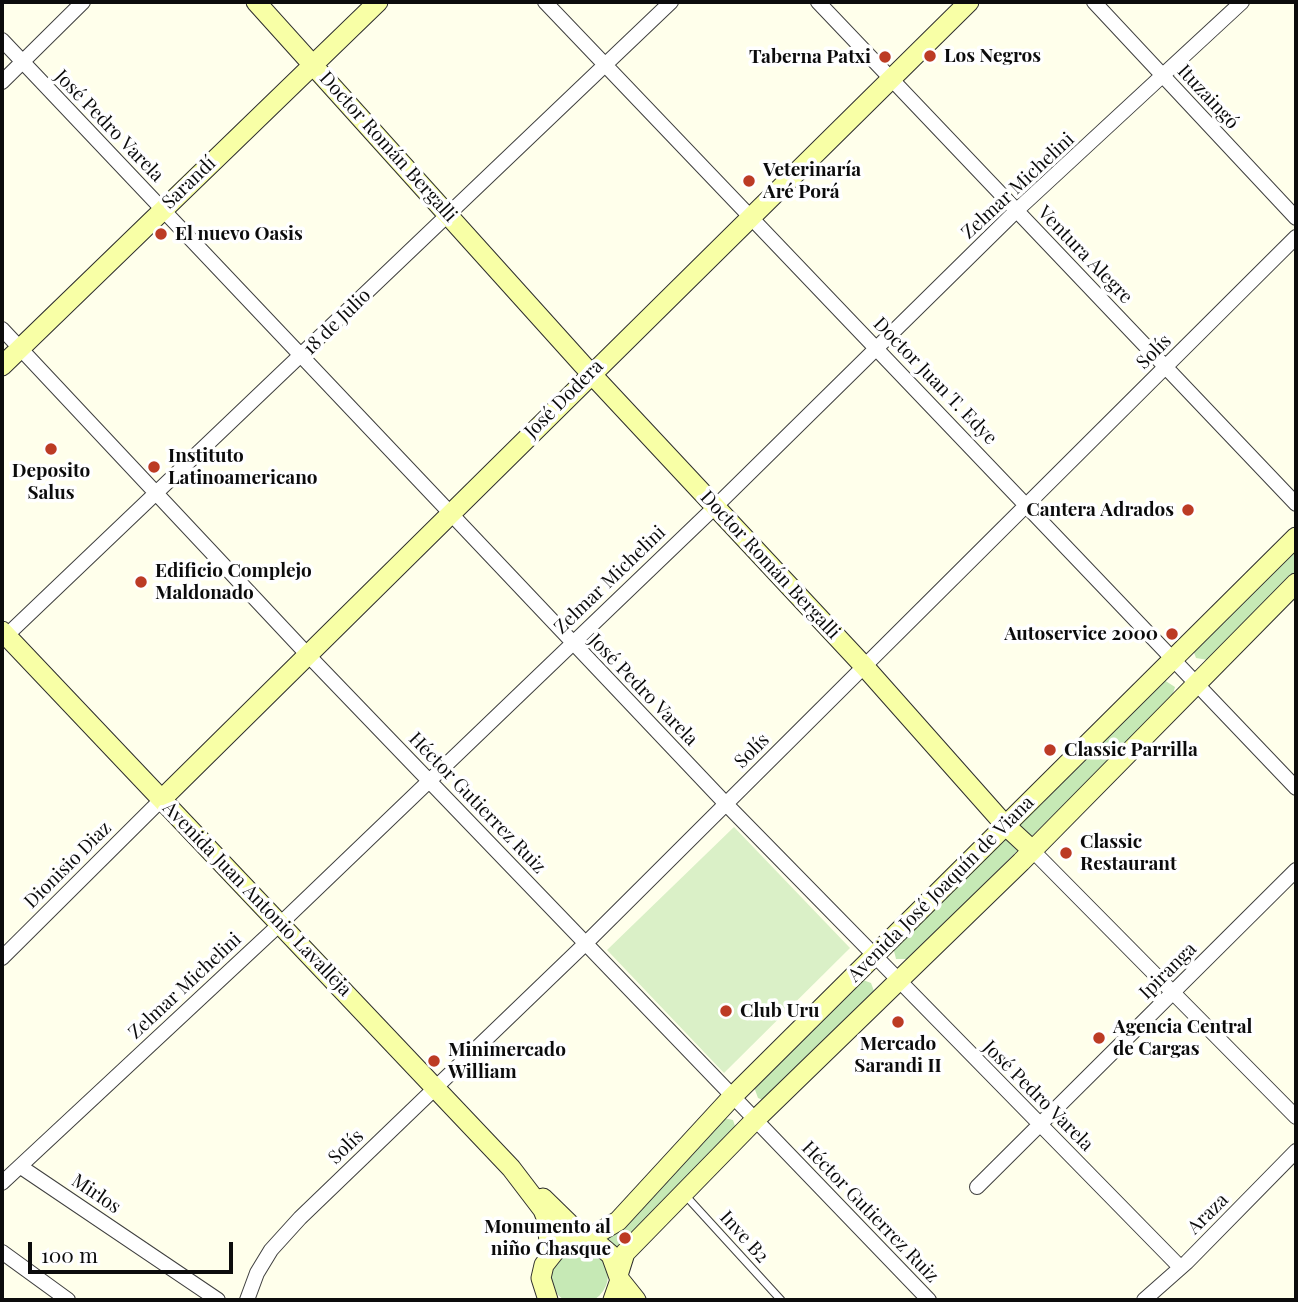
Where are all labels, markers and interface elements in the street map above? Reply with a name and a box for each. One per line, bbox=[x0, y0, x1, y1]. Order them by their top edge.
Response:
place label: Los Negros bbox=[944, 45, 1041, 67]
place label: Taberna Patxi bbox=[749, 46, 871, 68]
marker: Los Negros bbox=[922, 48, 938, 64]
marker: Taberna Patxi bbox=[877, 49, 893, 65]
street label: Ituzaingó bbox=[1173, 60, 1243, 134]
street label: José Pedro Varela bbox=[50, 65, 168, 187]
street label: Doctor Román Bergalli bbox=[314, 67, 462, 227]
street label: Zelmar Michelini bbox=[957, 128, 1079, 244]
street label: Sarandí bbox=[157, 152, 221, 214]
place label: Veterinaría Aré Porá bbox=[763, 159, 861, 203]
marker: Veterinaría Aré Porá bbox=[741, 173, 757, 189]
street label: Ventura Alegre bbox=[1033, 201, 1137, 309]
place label: El nuevo Oasis bbox=[175, 223, 303, 245]
marker: El nuevo Oasis bbox=[153, 226, 169, 242]
street label: 18 de Julio bbox=[298, 284, 376, 360]
street label: Doctor Juan T. Edye bbox=[868, 313, 1002, 449]
street label: Solís bbox=[1132, 330, 1176, 374]
street label: José Dodera bbox=[520, 355, 608, 443]
marker: Deposito Salus bbox=[43, 441, 59, 457]
place label: Instituto Latinoamericano bbox=[168, 445, 318, 489]
marker: Instituto Latinoamericano bbox=[146, 459, 162, 475]
place label: Deposito Salus bbox=[12, 460, 90, 504]
street label: Doctor Román Bergalli bbox=[695, 486, 845, 644]
place label: Cantera Adrados bbox=[1026, 499, 1174, 521]
marker: Cantera Adrados bbox=[1180, 502, 1196, 518]
street label: Zelmar Michelini bbox=[550, 521, 670, 639]
place label: Edificio Complejo Maldonado bbox=[155, 560, 312, 604]
marker: Edificio Complejo Maldonado bbox=[133, 574, 149, 590]
place label: Autoservice 2000 bbox=[1004, 623, 1158, 645]
marker: Autoservice 2000 bbox=[1164, 626, 1180, 642]
street label: José Pedro Varela bbox=[584, 629, 702, 751]
street label: Héctor Gutierrez Ruiz bbox=[404, 728, 550, 878]
street label: Solís bbox=[730, 729, 774, 773]
place label: Classic Parrilla bbox=[1064, 739, 1198, 761]
marker: Classic Parrilla bbox=[1042, 742, 1058, 758]
street label: Avenida José Joaquín de Viana bbox=[843, 791, 1039, 987]
street label: Avenida Juan Antonio Lavalleja bbox=[158, 797, 356, 1001]
street label: Dionisio Diaz bbox=[20, 817, 116, 913]
place label: Classic Restaurant bbox=[1080, 831, 1177, 875]
marker: Classic Restaurant bbox=[1058, 845, 1074, 861]
street label: Zelmar Michelini bbox=[124, 928, 246, 1044]
street label: Ipiranga bbox=[1135, 938, 1201, 1004]
place label: Club Uru bbox=[740, 1000, 820, 1022]
marker: Club Uru bbox=[718, 1003, 734, 1019]
marker: Mercado Sarandi II bbox=[890, 1014, 906, 1030]
place label: Agencia Central de Cargas bbox=[1113, 1016, 1253, 1060]
marker: Agencia Central de Cargas bbox=[1091, 1030, 1107, 1046]
place label: Mercado Sarandi II bbox=[854, 1033, 942, 1077]
street label: José Pedro Varela bbox=[978, 1036, 1098, 1156]
place label: Minimercado William bbox=[448, 1039, 566, 1083]
marker: Minimercado William bbox=[426, 1053, 442, 1069]
street label: Solís bbox=[324, 1125, 368, 1169]
street label: Héctor Gutierrez Ruiz bbox=[797, 1137, 943, 1287]
street label: Mirlos bbox=[67, 1169, 125, 1219]
street label: Araza bbox=[1183, 1189, 1233, 1239]
street label: Inve B2 bbox=[715, 1206, 773, 1268]
place label: Monumento al niño Chasque bbox=[484, 1216, 611, 1260]
scale bar bbox=[32, 1228, 236, 1272]
marker: Monumento al niño Chasque bbox=[617, 1230, 633, 1246]
text: 100 m bbox=[41, 1240, 98, 1268]

